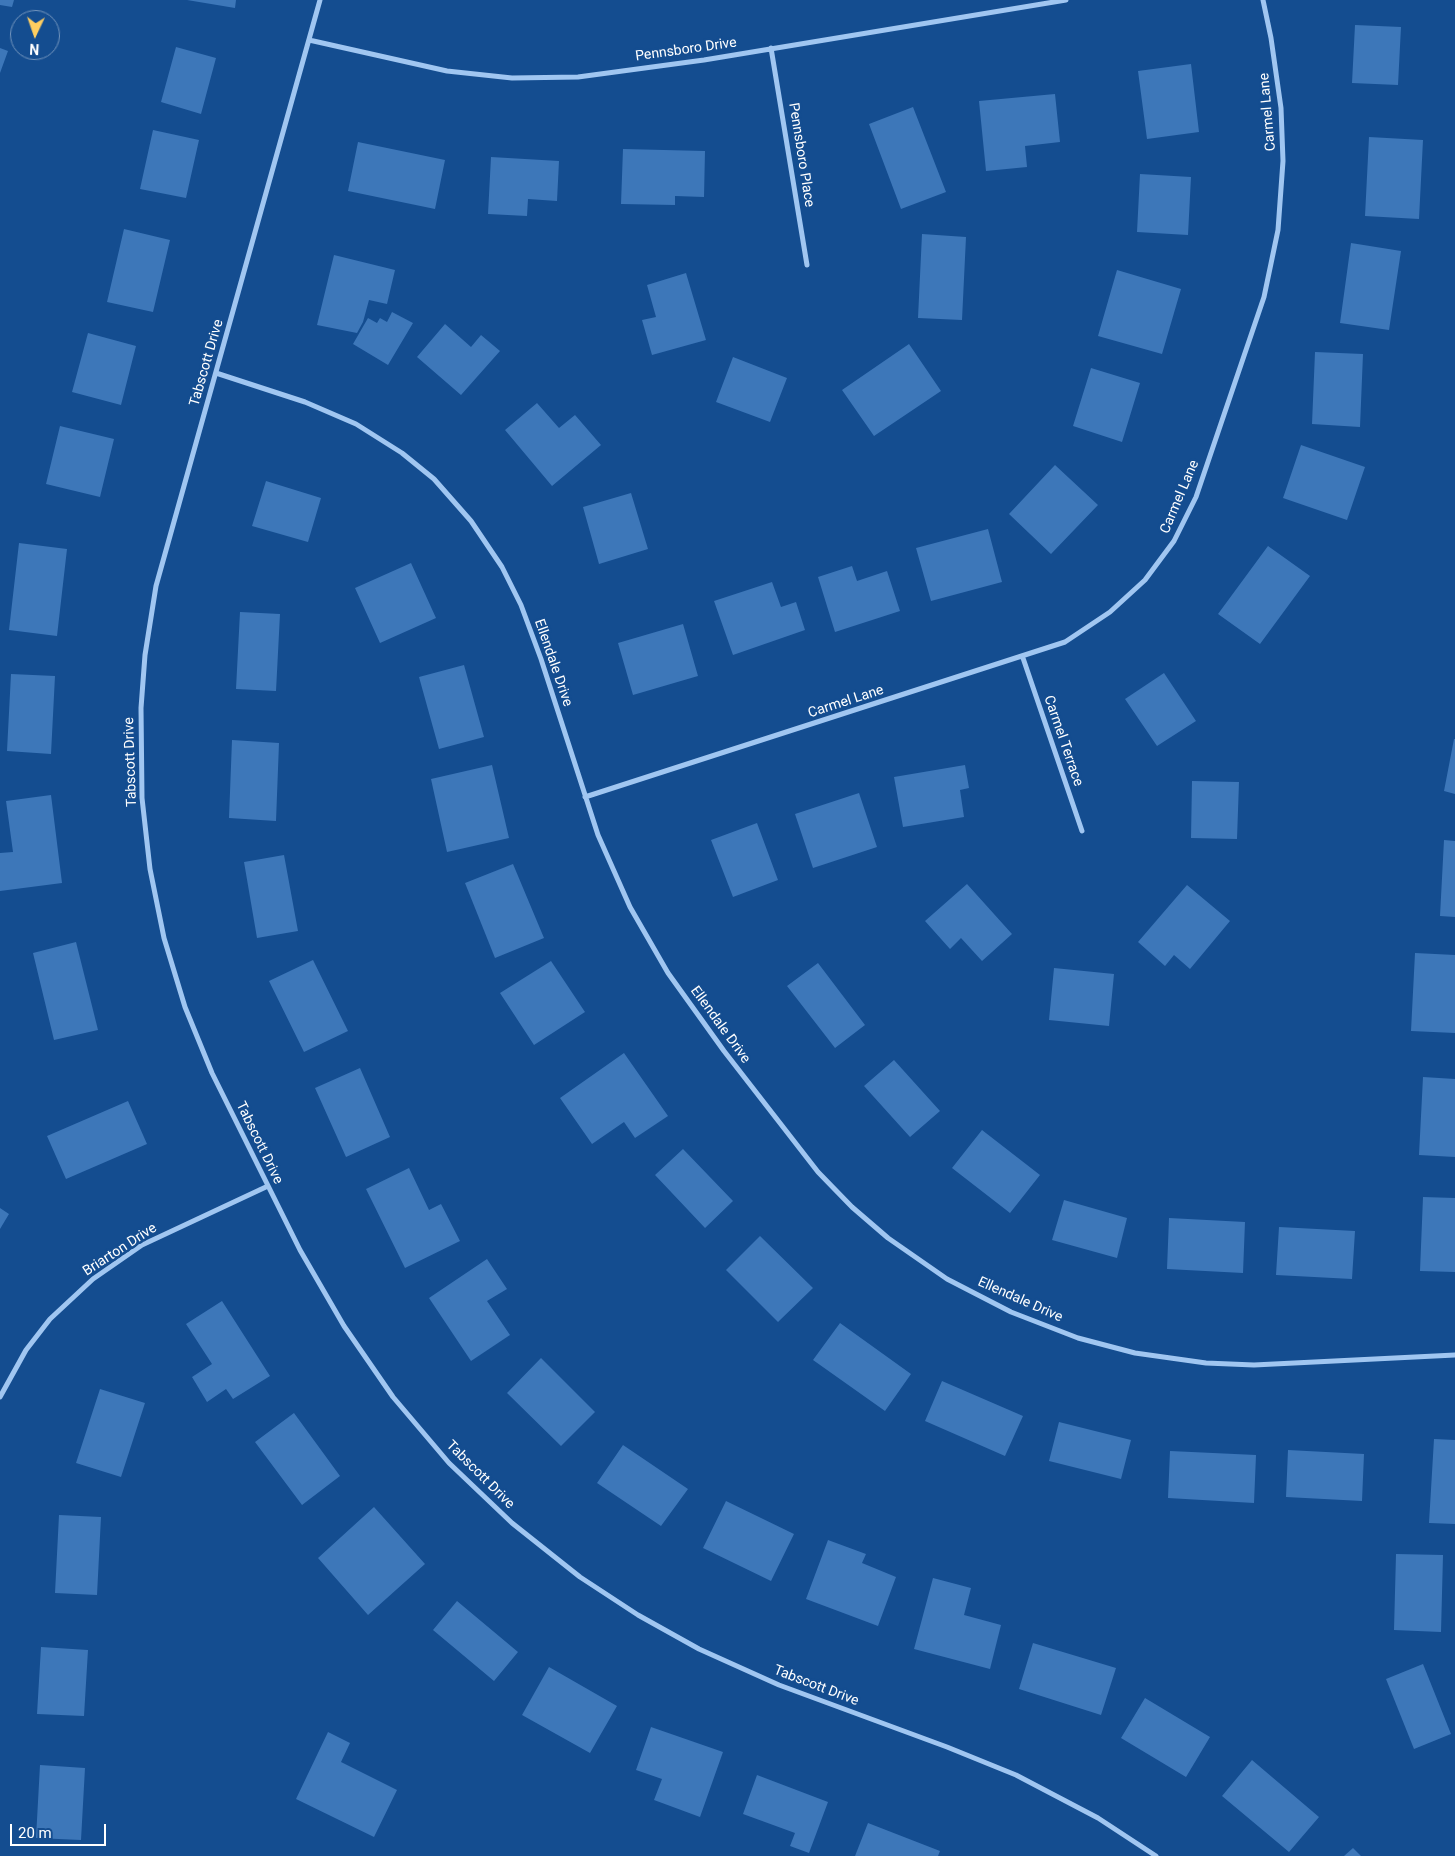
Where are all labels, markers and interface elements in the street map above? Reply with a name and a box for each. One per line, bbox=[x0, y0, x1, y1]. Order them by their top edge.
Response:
north arrow bbox=[10, 10, 60, 60]
street label: Pennsboro Drive bbox=[634, 35, 738, 65]
text: N bbox=[29, 41, 40, 57]
street label: Carmel Lane bbox=[1256, 72, 1280, 152]
street label: Pennsboro Place bbox=[784, 102, 818, 208]
street label: Tabscott Drive bbox=[187, 318, 227, 408]
street label: Carmel Lane bbox=[1157, 458, 1203, 536]
street label: Ellendale Drive bbox=[530, 617, 576, 709]
street label: Carmel Lane bbox=[806, 682, 886, 722]
street label: Carmel Terrace bbox=[1040, 693, 1086, 789]
street label: Tabscott Drive bbox=[121, 717, 141, 807]
street label: Ellendale Drive bbox=[686, 983, 754, 1067]
street label: Tabscott Drive bbox=[232, 1099, 286, 1187]
street label: Briarton Drive bbox=[80, 1220, 160, 1280]
street label: Ellendale Drive bbox=[975, 1274, 1065, 1326]
street label: Tabscott Drive bbox=[442, 1437, 518, 1513]
street label: Tabscott Drive bbox=[771, 1662, 861, 1710]
scale bar bbox=[12, 1814, 109, 1846]
text: 20 m bbox=[18, 1824, 52, 1842]

